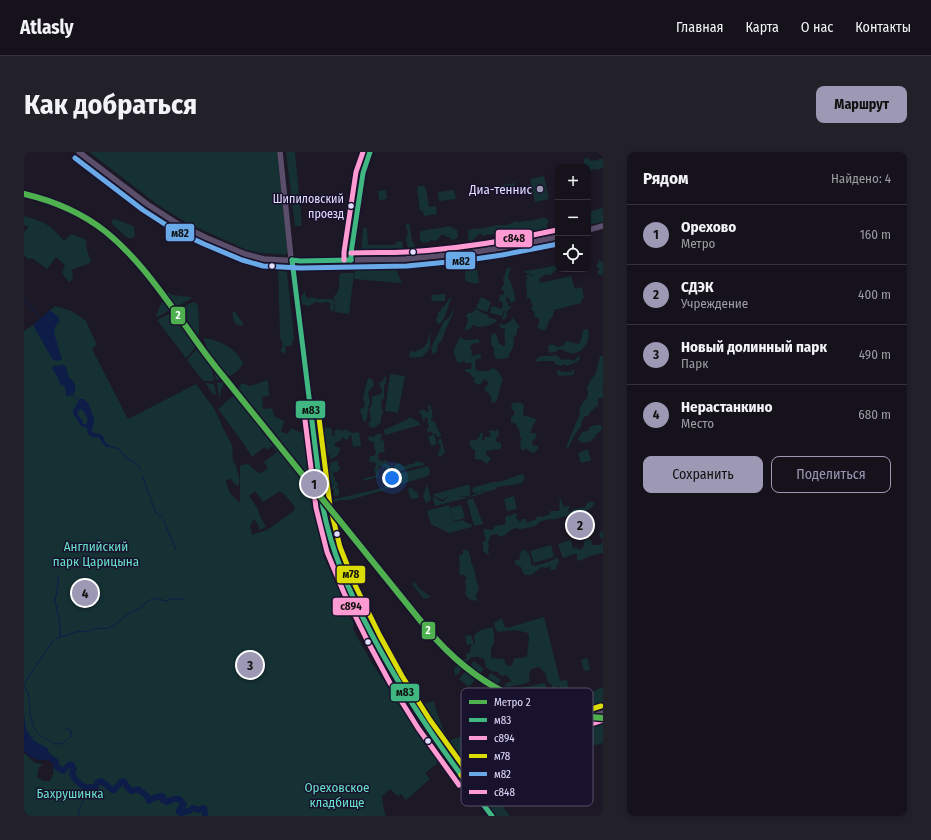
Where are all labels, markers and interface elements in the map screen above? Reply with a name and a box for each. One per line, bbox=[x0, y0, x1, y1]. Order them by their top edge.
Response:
text: Atlasly bbox=[20, 16, 74, 39]
text: Главная bbox=[676, 19, 723, 36]
text: Карта bbox=[745, 19, 779, 36]
text: О нас bbox=[801, 19, 833, 36]
text: Контакты bbox=[855, 19, 911, 36]
button: Маршрут bbox=[816, 86, 907, 123]
text: Как добраться bbox=[24, 88, 197, 121]
map controls bbox=[555, 164, 591, 272]
button: + bbox=[555, 164, 591, 200]
text: Рядом bbox=[643, 168, 688, 189]
text: Найдено: 4 bbox=[831, 171, 891, 186]
place label: Диа-теннис bbox=[468, 182, 532, 197]
marker: Диа-теннис bbox=[535, 184, 545, 194]
place label: Шипиловский проезд bbox=[273, 192, 344, 221]
button: − bbox=[555, 200, 591, 236]
marker: Шипиловский проезд bbox=[346, 201, 356, 211]
text: Орехово bbox=[681, 218, 736, 236]
line badge: м82 bbox=[165, 223, 195, 242]
text: м82 bbox=[171, 227, 189, 240]
text: 1 bbox=[653, 227, 659, 242]
text: 160 m bbox=[860, 227, 891, 242]
line badge: с848 bbox=[495, 229, 533, 248]
text: с848 bbox=[503, 232, 525, 245]
button: locate bbox=[555, 236, 591, 272]
text: Метро bbox=[681, 236, 715, 251]
unlabelled marker bbox=[408, 247, 418, 257]
line badge: м82 bbox=[445, 251, 476, 270]
text: м82 bbox=[452, 255, 470, 268]
unlabelled marker bbox=[267, 261, 277, 271]
text: СДЭК bbox=[681, 278, 714, 296]
text: 2 bbox=[653, 287, 659, 302]
text: 400 m bbox=[858, 287, 891, 302]
text: Учреждение bbox=[681, 296, 748, 311]
line badge: 2 bbox=[170, 306, 186, 325]
text: 2 bbox=[174, 309, 181, 322]
text: Новый долинный парк bbox=[681, 338, 827, 356]
text: 3 bbox=[653, 347, 659, 362]
text: 490 m bbox=[859, 347, 891, 362]
text: Парк bbox=[681, 356, 708, 371]
text: Нерастанкино bbox=[681, 398, 773, 416]
line badge: м83 bbox=[295, 400, 326, 419]
text: м83 bbox=[302, 404, 320, 417]
text: 4 bbox=[653, 407, 659, 422]
text: 680 m bbox=[858, 407, 891, 422]
text: Место bbox=[681, 416, 714, 431]
button: Сохранить bbox=[643, 456, 763, 493]
button: Поделиться bbox=[771, 456, 891, 493]
your location bbox=[382, 468, 402, 488]
pin: 1 bbox=[301, 469, 327, 499]
pin: 2 bbox=[567, 510, 593, 540]
unlabelled marker bbox=[332, 529, 342, 539]
park label: Английский парк Царицына bbox=[53, 539, 139, 569]
line badge: м78 bbox=[336, 565, 366, 584]
text: м78 bbox=[343, 568, 360, 581]
pin: 4 bbox=[72, 578, 98, 608]
line badge: с894 bbox=[332, 597, 370, 616]
text: с894 bbox=[340, 600, 362, 613]
line badge: 2 bbox=[421, 621, 436, 640]
text: 2 bbox=[424, 624, 431, 637]
unlabelled marker bbox=[363, 637, 373, 647]
pin: 3 bbox=[237, 650, 263, 680]
line badge: м83 bbox=[390, 683, 420, 702]
text: м83 bbox=[396, 686, 414, 699]
legend bbox=[461, 688, 593, 806]
text: Метро 2 bbox=[494, 696, 531, 709]
text: м83 bbox=[494, 714, 511, 727]
text: с894 bbox=[494, 732, 515, 745]
unlabelled marker bbox=[423, 736, 433, 746]
text: м78 bbox=[494, 750, 511, 763]
text: м82 bbox=[494, 768, 511, 781]
park label: Ореховское кладбище bbox=[304, 780, 370, 810]
park label: Бахрушинка bbox=[36, 786, 104, 801]
text: с848 bbox=[494, 786, 515, 799]

